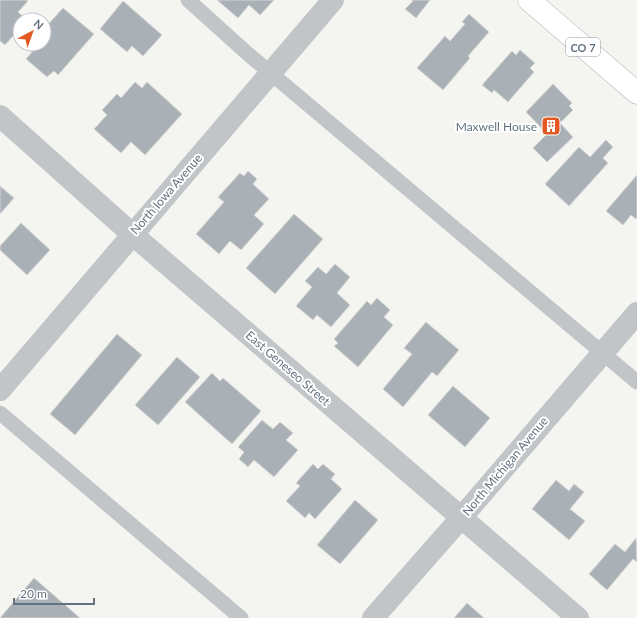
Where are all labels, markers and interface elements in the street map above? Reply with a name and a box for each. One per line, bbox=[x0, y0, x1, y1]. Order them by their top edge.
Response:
north arrow bbox=[12, 12, 52, 52]
text: N bbox=[31, 16, 46, 32]
road number: CO 7 bbox=[566, 38, 600, 56]
building icon: Maxwell House bbox=[540, 115, 562, 137]
place label: Maxwell House bbox=[456, 119, 537, 134]
street label: North Iowa Avenue bbox=[127, 151, 205, 237]
street label: East Geneseo Street bbox=[243, 327, 334, 409]
street label: North Michigan Avenue bbox=[459, 413, 551, 519]
scale bar bbox=[14, 580, 94, 606]
text: 20 m bbox=[20, 586, 47, 601]

